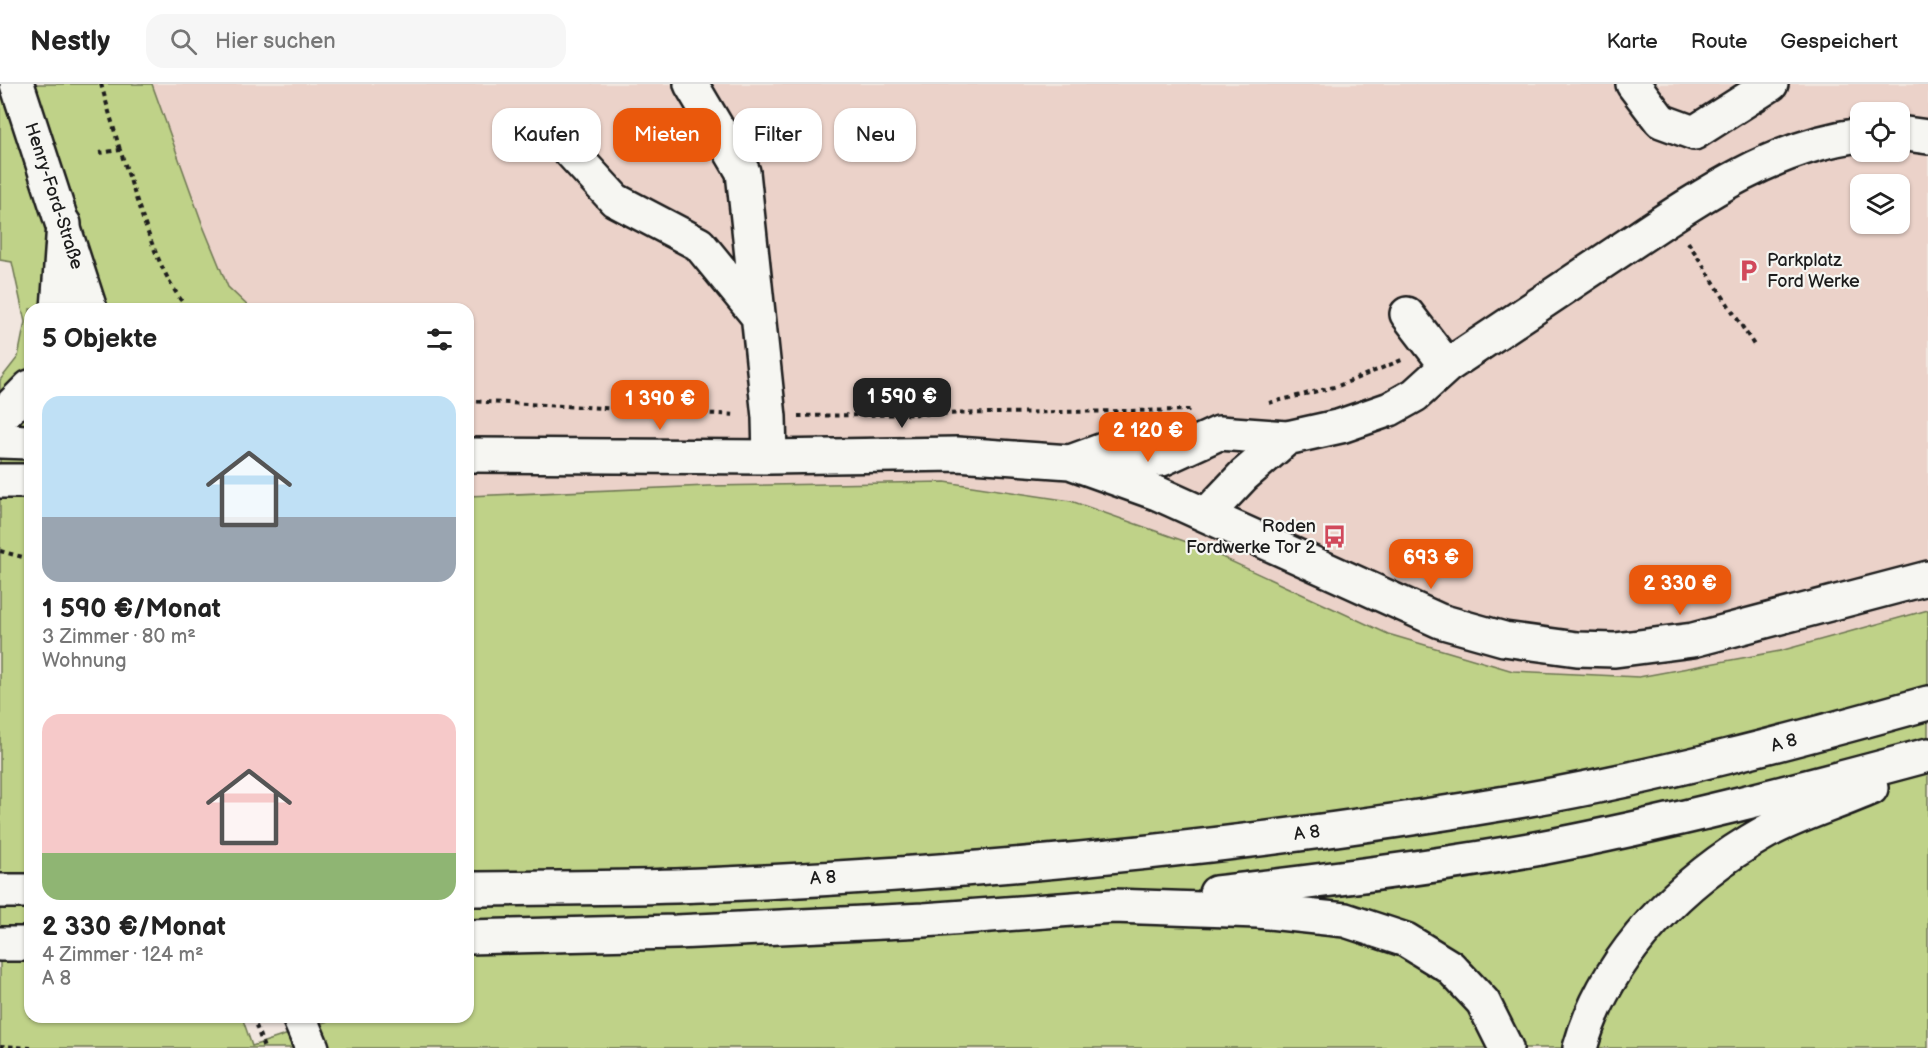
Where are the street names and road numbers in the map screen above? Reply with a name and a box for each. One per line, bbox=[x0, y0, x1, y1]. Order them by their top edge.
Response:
street label: Henry-Ford-Straße bbox=[20, 120, 88, 272]
street label: A 8 bbox=[1769, 729, 1799, 757]
street label: A 8 bbox=[1293, 821, 1321, 845]
street label: A 8 bbox=[809, 867, 837, 889]

